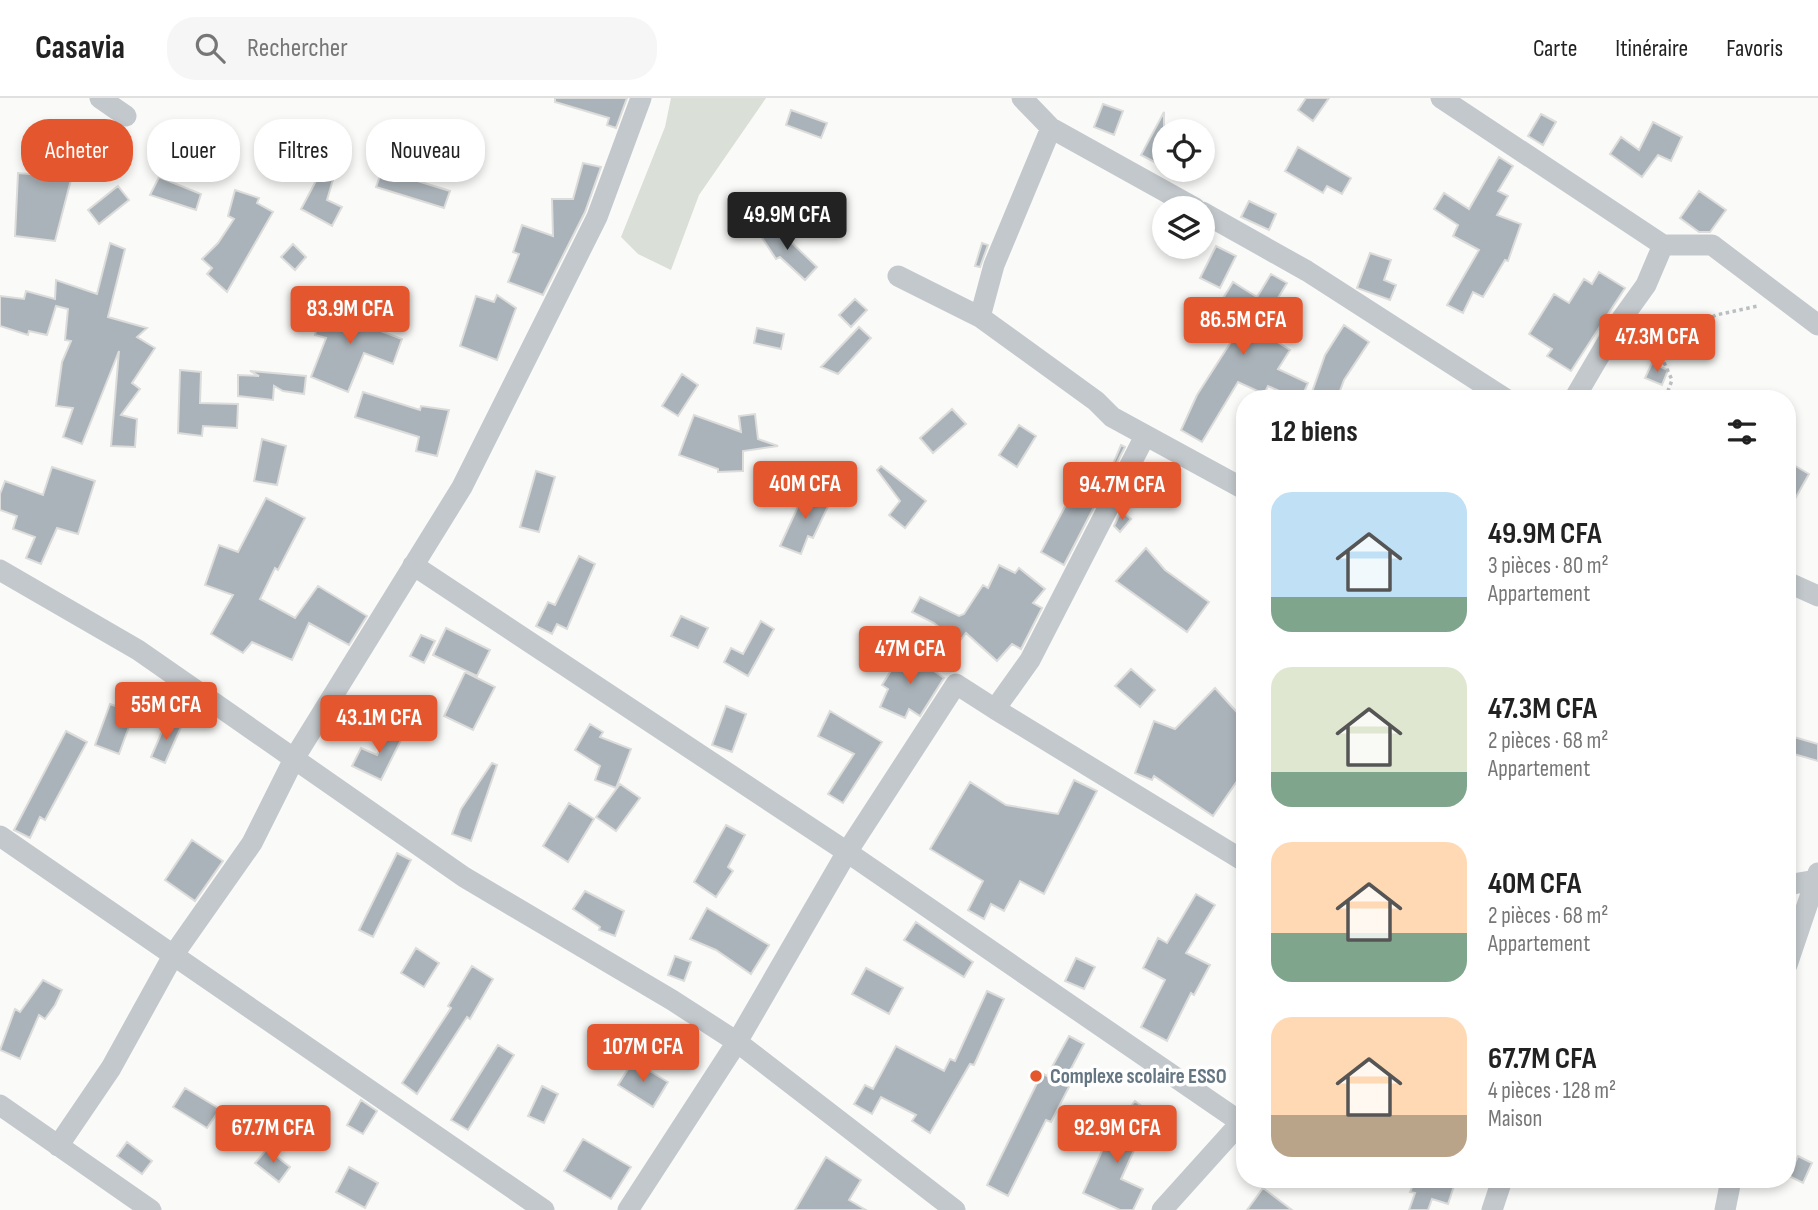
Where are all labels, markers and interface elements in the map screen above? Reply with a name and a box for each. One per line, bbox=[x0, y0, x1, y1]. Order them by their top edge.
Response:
search box bbox=[167, 17, 657, 80]
text: Casavia bbox=[35, 28, 125, 68]
icon: search bbox=[191, 29, 229, 67]
text: Rechercher bbox=[247, 33, 348, 64]
text: Carte bbox=[1533, 34, 1577, 63]
text: Itinéraire bbox=[1615, 34, 1688, 63]
text: Favoris bbox=[1726, 34, 1783, 63]
chip: Acheter bbox=[21, 119, 133, 182]
chip: Louer bbox=[147, 119, 240, 182]
chip: Filtres bbox=[254, 119, 352, 182]
chip: Nouveau bbox=[366, 119, 485, 182]
map controls bbox=[1152, 119, 1215, 259]
button: locate bbox=[1152, 119, 1215, 182]
pin: 49.9M CFA bbox=[707, 192, 867, 252]
button: layers bbox=[1152, 196, 1215, 259]
text: 49.9M CFA bbox=[744, 201, 830, 229]
pin: 83.9M CFA bbox=[270, 286, 430, 346]
text: 83.9M CFA bbox=[307, 295, 393, 323]
pin: 86.5M CFA bbox=[1163, 298, 1323, 357]
text: 86.5M CFA bbox=[1200, 306, 1286, 334]
pin: 47.3M CFA bbox=[1577, 314, 1737, 374]
text: 47.3M CFA bbox=[1615, 323, 1699, 351]
icon: filters bbox=[1723, 413, 1761, 451]
text: 12 biens bbox=[1271, 414, 1358, 450]
pin: 40M CFA bbox=[740, 462, 870, 521]
pin: 94.7M CFA bbox=[1042, 462, 1202, 522]
text: 40M CFA bbox=[769, 470, 841, 498]
text: 94.7M CFA bbox=[1079, 471, 1165, 499]
text: 49.9M CFA bbox=[1488, 516, 1601, 552]
icon: home bbox=[1327, 520, 1411, 604]
text: 3 pièces · 80 m² bbox=[1488, 552, 1609, 580]
text: Appartement bbox=[1488, 580, 1590, 608]
pin: 47M CFA bbox=[845, 626, 975, 686]
text: 47M CFA bbox=[875, 635, 945, 663]
pin: 55M CFA bbox=[101, 682, 231, 742]
text: 55M CFA bbox=[131, 691, 201, 719]
text: 47.3M CFA bbox=[1488, 691, 1597, 727]
icon: home bbox=[1327, 695, 1411, 779]
pin: 43.1M CFA bbox=[299, 696, 459, 755]
text: 43.1M CFA bbox=[336, 704, 422, 732]
text: 2 pièces · 68 m² bbox=[1488, 727, 1608, 755]
text: Appartement bbox=[1488, 755, 1590, 783]
text: 40M CFA bbox=[1488, 866, 1581, 902]
icon: home bbox=[1327, 870, 1411, 954]
text: 2 pièces · 68 m² bbox=[1488, 902, 1608, 930]
text: Appartement bbox=[1488, 930, 1590, 958]
pin: 107M CFA bbox=[571, 1024, 715, 1084]
text: 107M CFA bbox=[603, 1033, 683, 1061]
text: 67.7M CFA bbox=[1488, 1041, 1596, 1077]
icon: home bbox=[1327, 1045, 1411, 1129]
place label: Complexe scolaire ESSO bbox=[1050, 1064, 1227, 1089]
marker: Complexe scolaire ESSO bbox=[1028, 1068, 1044, 1084]
text: 4 pièces · 128 m² bbox=[1488, 1077, 1616, 1105]
pin: 67.7M CFA bbox=[193, 1105, 353, 1165]
pin: 92.9M CFA bbox=[1037, 1105, 1197, 1165]
text: Maison bbox=[1488, 1105, 1542, 1133]
text: 67.7M CFA bbox=[232, 1114, 314, 1142]
text: 92.9M CFA bbox=[1074, 1114, 1160, 1142]

